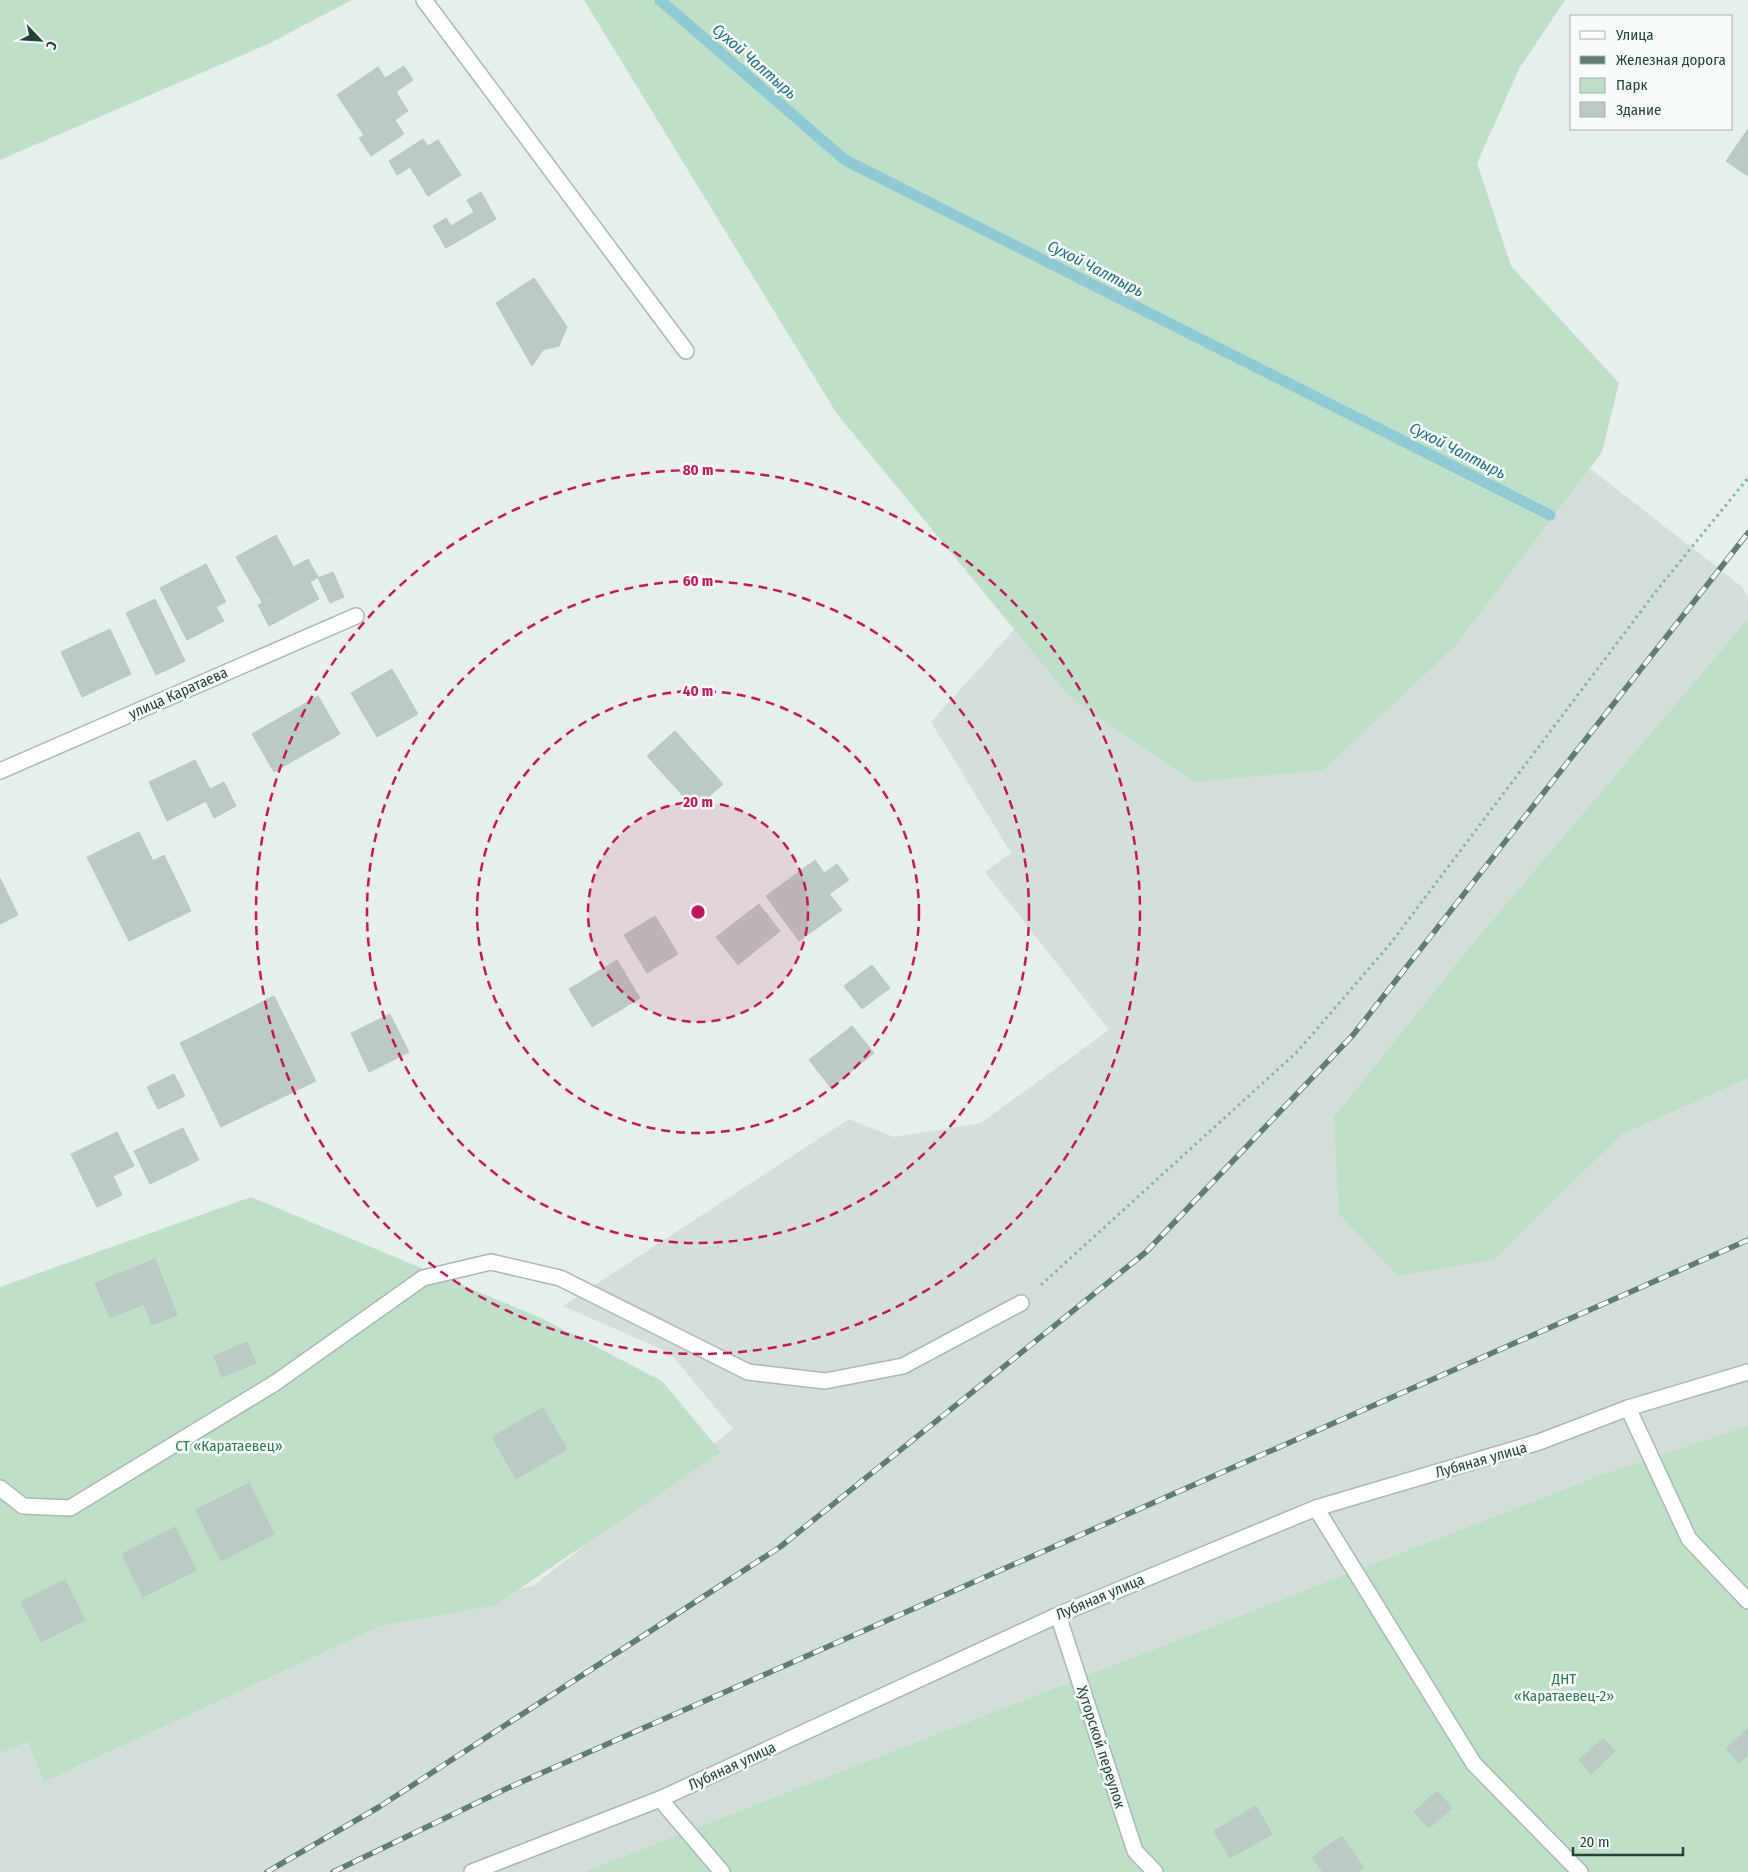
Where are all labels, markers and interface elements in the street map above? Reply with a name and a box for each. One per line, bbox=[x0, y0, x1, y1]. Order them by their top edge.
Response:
north arrow bbox=[15, 15, 65, 65]
legend bbox=[1570, 15, 1733, 130]
water label: Сухой Чалтырь bbox=[709, 20, 801, 103]
text: Улица bbox=[1615, 26, 1654, 44]
text: С bbox=[42, 38, 61, 53]
text: Железная дорога bbox=[1616, 51, 1726, 69]
text: Парк bbox=[1616, 76, 1647, 94]
text: Здание bbox=[1616, 101, 1662, 119]
water label: Сухой Чалтырь bbox=[1045, 236, 1147, 301]
water label: Сухой Чалтырь bbox=[1407, 418, 1509, 483]
text: 80 m bbox=[683, 461, 713, 479]
text: 60 m bbox=[683, 572, 713, 590]
street label: улица Каратаева bbox=[126, 663, 230, 723]
text: 40 m bbox=[683, 682, 713, 700]
text: 20 m bbox=[682, 793, 713, 811]
centre of rings bbox=[689, 903, 707, 921]
park label: СТ «Каратаевец» bbox=[175, 1437, 283, 1455]
street label: Лубяная улица bbox=[1433, 1438, 1529, 1482]
street label: Лубяная улица bbox=[1053, 1570, 1147, 1624]
park label: ДНТ «Каратаевец-2» bbox=[1514, 1670, 1614, 1705]
street label: Хуторской переулок bbox=[1073, 1683, 1129, 1811]
street label: Лубяная улица bbox=[685, 1738, 779, 1794]
scale bar bbox=[1573, 1824, 1683, 1856]
text: 20 m bbox=[1580, 1833, 1610, 1851]

